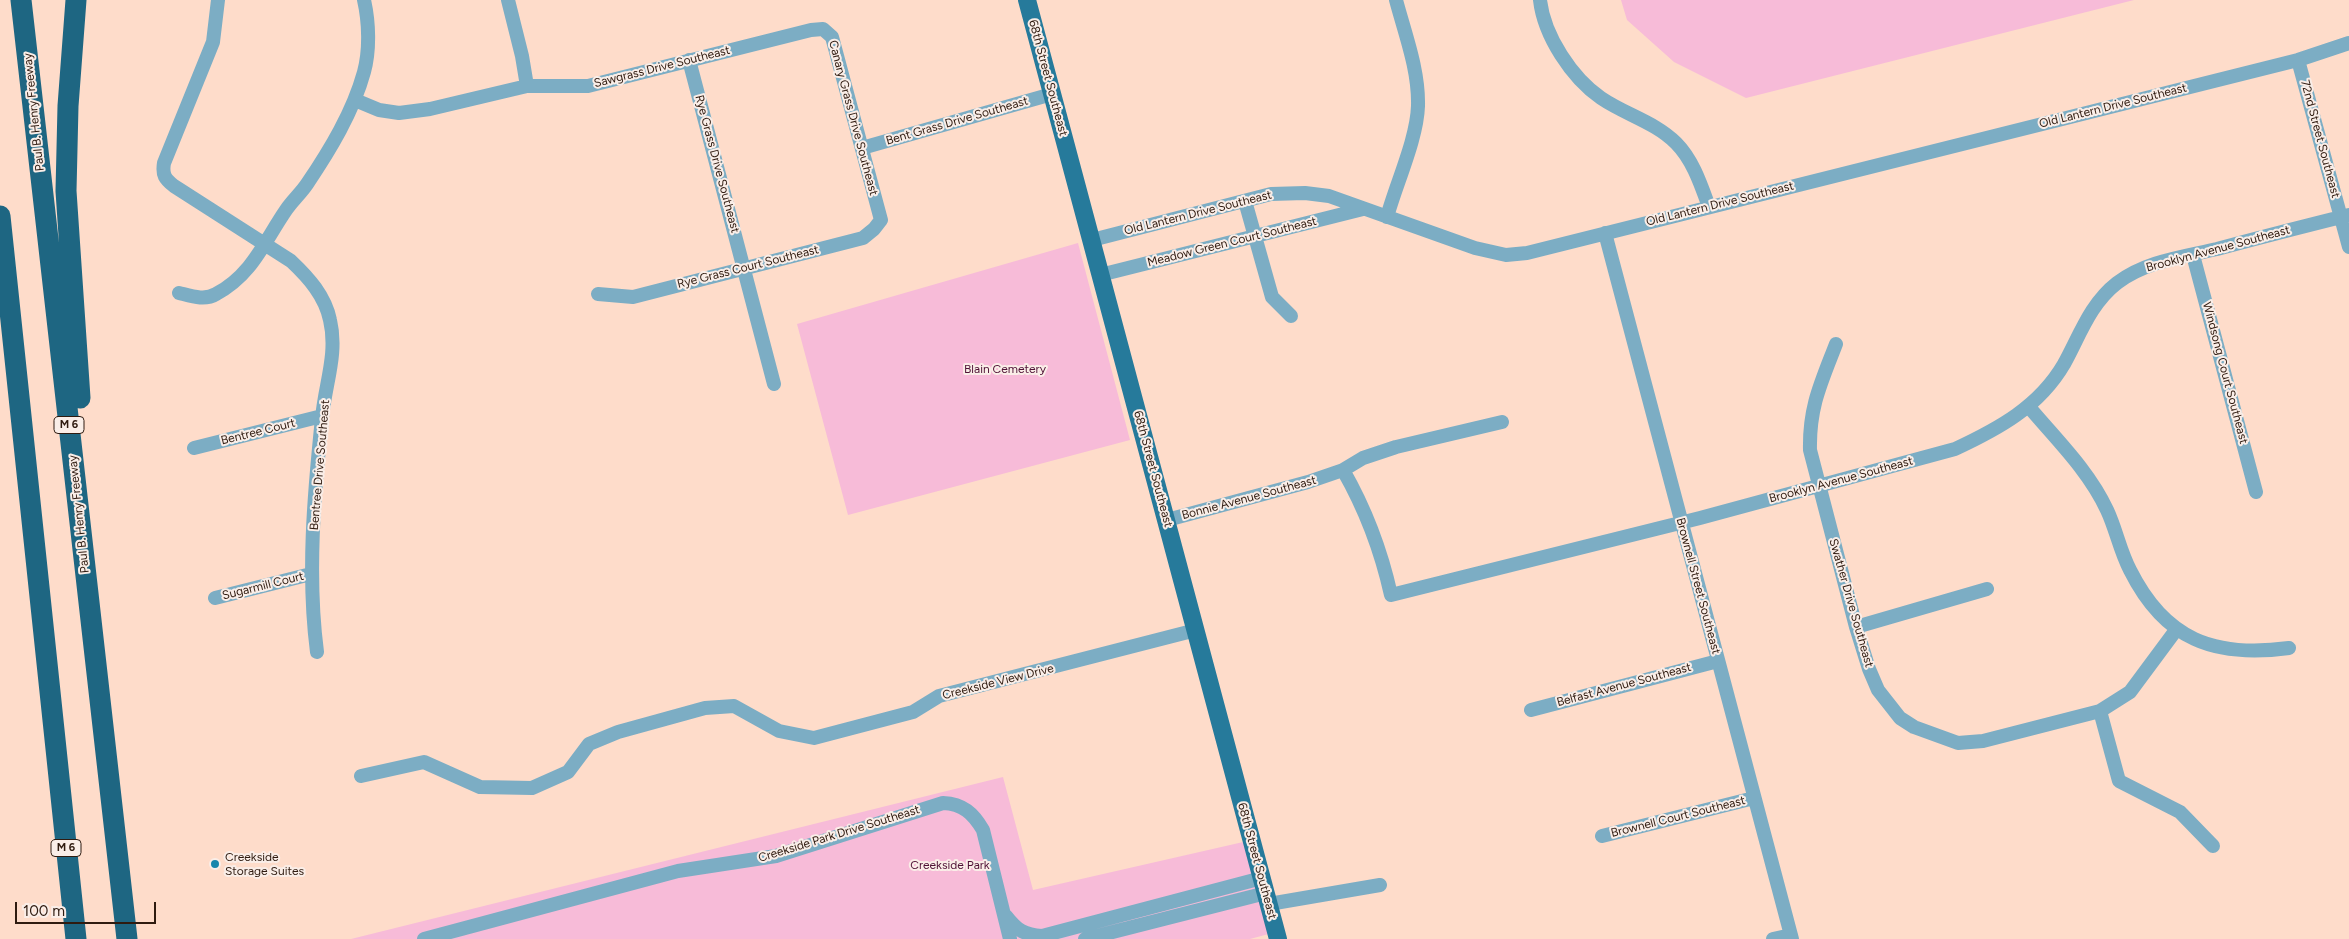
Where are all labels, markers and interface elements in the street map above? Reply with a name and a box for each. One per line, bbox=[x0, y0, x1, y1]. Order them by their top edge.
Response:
street label: 68th Street Southeast bbox=[1026, 18, 1070, 138]
street label: Canary Grass Drive Southeast bbox=[825, 39, 881, 197]
street label: Sawgrass Drive Southeast bbox=[592, 43, 732, 91]
street label: Paul B. Henry Freeway bbox=[21, 52, 47, 172]
street label: 72nd Street Southeast bbox=[2297, 78, 2343, 200]
street label: Old Lantern Drive Southeast bbox=[2038, 81, 2188, 131]
street label: Rye Grass Drive Southeast bbox=[692, 93, 742, 235]
street label: Bent Grass Drive Southeast bbox=[884, 94, 1030, 148]
street label: Old Lantern Drive Southeast bbox=[1645, 179, 1795, 229]
street label: Old Lantern Drive Southeast bbox=[1123, 188, 1273, 238]
street label: Meadow Green Court Southeast bbox=[1146, 214, 1318, 270]
street label: Brooklyn Avenue Southeast bbox=[2144, 223, 2292, 275]
street label: Rye Grass Court Southeast bbox=[676, 242, 820, 292]
street label: Windsong Court Southeast bbox=[2199, 301, 2251, 445]
park label: Blain Cemetery bbox=[964, 362, 1046, 376]
street label: Bentree Drive Southeast bbox=[307, 399, 333, 531]
street label: 68th Street Southeast bbox=[1131, 409, 1175, 529]
road number: M 6 bbox=[54, 416, 84, 434]
street label: Bentree Court bbox=[219, 416, 297, 448]
street label: Paul B. Henry Freeway bbox=[66, 454, 92, 574]
street label: Brooklyn Avenue Southeast bbox=[1767, 454, 1915, 506]
street label: Bonnie Avenue Southeast bbox=[1180, 473, 1318, 523]
street label: Brownell Street Southeast bbox=[1673, 516, 1723, 656]
street label: Swather Drive Southeast bbox=[1826, 537, 1876, 669]
street label: Sugarmill Court bbox=[221, 569, 305, 603]
street label: Belfast Avenue Southeast bbox=[1555, 660, 1693, 710]
street label: Creekside View Drive bbox=[941, 661, 1055, 703]
street label: Brownell Court Southeast bbox=[1609, 793, 1747, 841]
street label: 68th Street Southeast bbox=[1235, 801, 1279, 921]
street label: Creekside Park Drive Southeast bbox=[757, 803, 921, 865]
road number: M 6 bbox=[51, 840, 81, 856]
place label: Creekside Storage Suites bbox=[225, 850, 304, 878]
marker: Creekside Storage Suites bbox=[209, 858, 221, 870]
park label: Creekside Park bbox=[910, 858, 990, 872]
scale bar bbox=[18, 892, 159, 924]
text: 100 m bbox=[23, 902, 65, 920]

